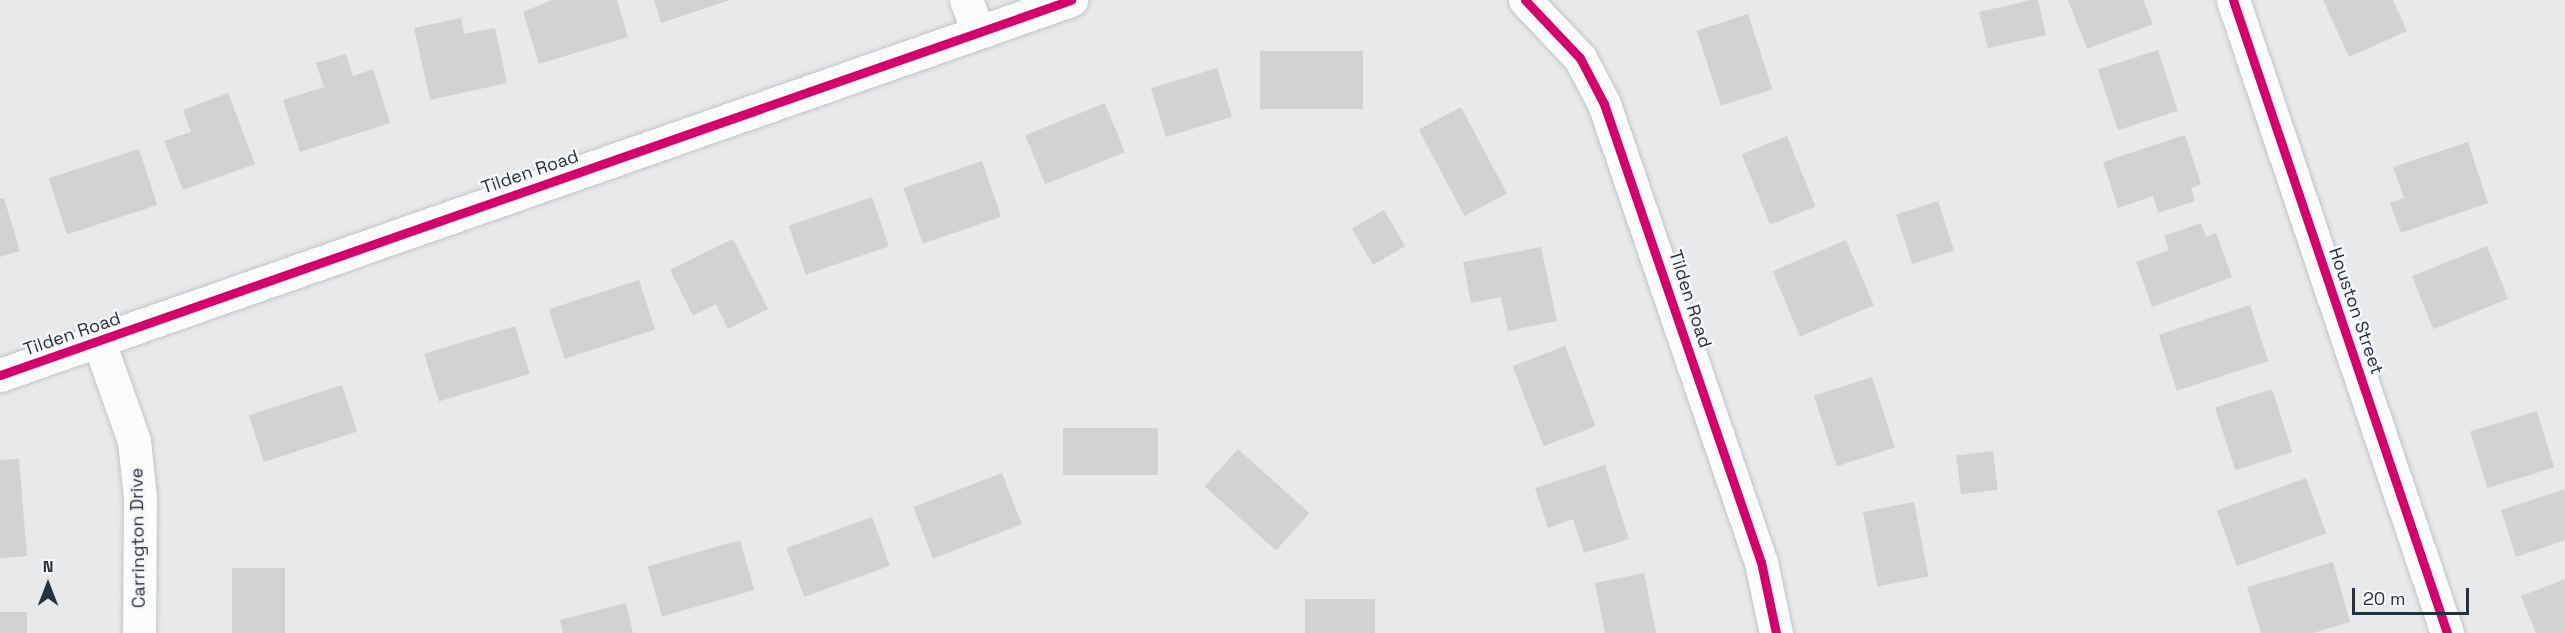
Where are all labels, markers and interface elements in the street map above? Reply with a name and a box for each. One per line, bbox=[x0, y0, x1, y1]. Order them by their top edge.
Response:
street label: Tilden Road bbox=[479, 145, 581, 199]
street label: Houston Street bbox=[2324, 245, 2388, 377]
street label: Tilden Road bbox=[1664, 247, 1716, 351]
street label: Tilden Road bbox=[21, 307, 123, 361]
street label: Carrington Drive bbox=[126, 468, 150, 608]
north arrow bbox=[18, 555, 78, 615]
text: N bbox=[43, 556, 53, 577]
scale bar bbox=[2355, 576, 2472, 614]
text: 20 m bbox=[2363, 587, 2406, 610]

